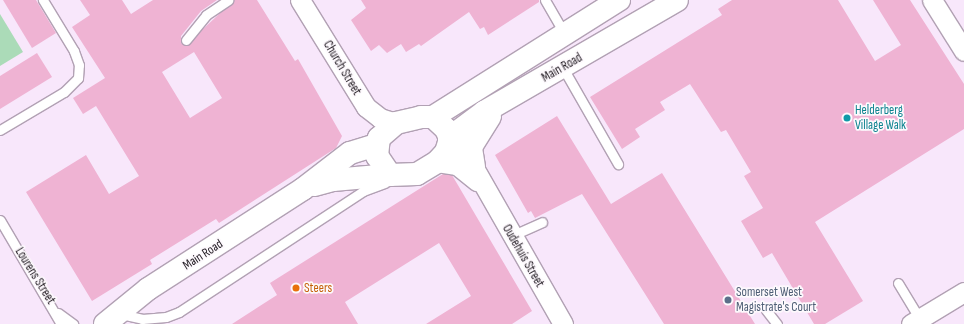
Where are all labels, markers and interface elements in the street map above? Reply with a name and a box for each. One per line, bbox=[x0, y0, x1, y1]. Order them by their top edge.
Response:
street label: Church Street bbox=[320, 38, 364, 98]
street label: Main Road bbox=[539, 50, 585, 86]
place label: Helderberg Village Walk bbox=[855, 103, 906, 134]
marker: Helderberg Village Walk bbox=[842, 113, 852, 123]
street label: Oudehuis Street bbox=[499, 222, 547, 290]
street label: Main Road bbox=[180, 236, 226, 274]
street label: Lourens Street bbox=[11, 245, 59, 307]
place label: Steers bbox=[304, 280, 332, 296]
marker: Steers bbox=[291, 283, 301, 293]
place label: Somerset West Magistrate's Court bbox=[736, 285, 816, 316]
marker: Somerset West Magistrate's Court bbox=[723, 295, 733, 305]

